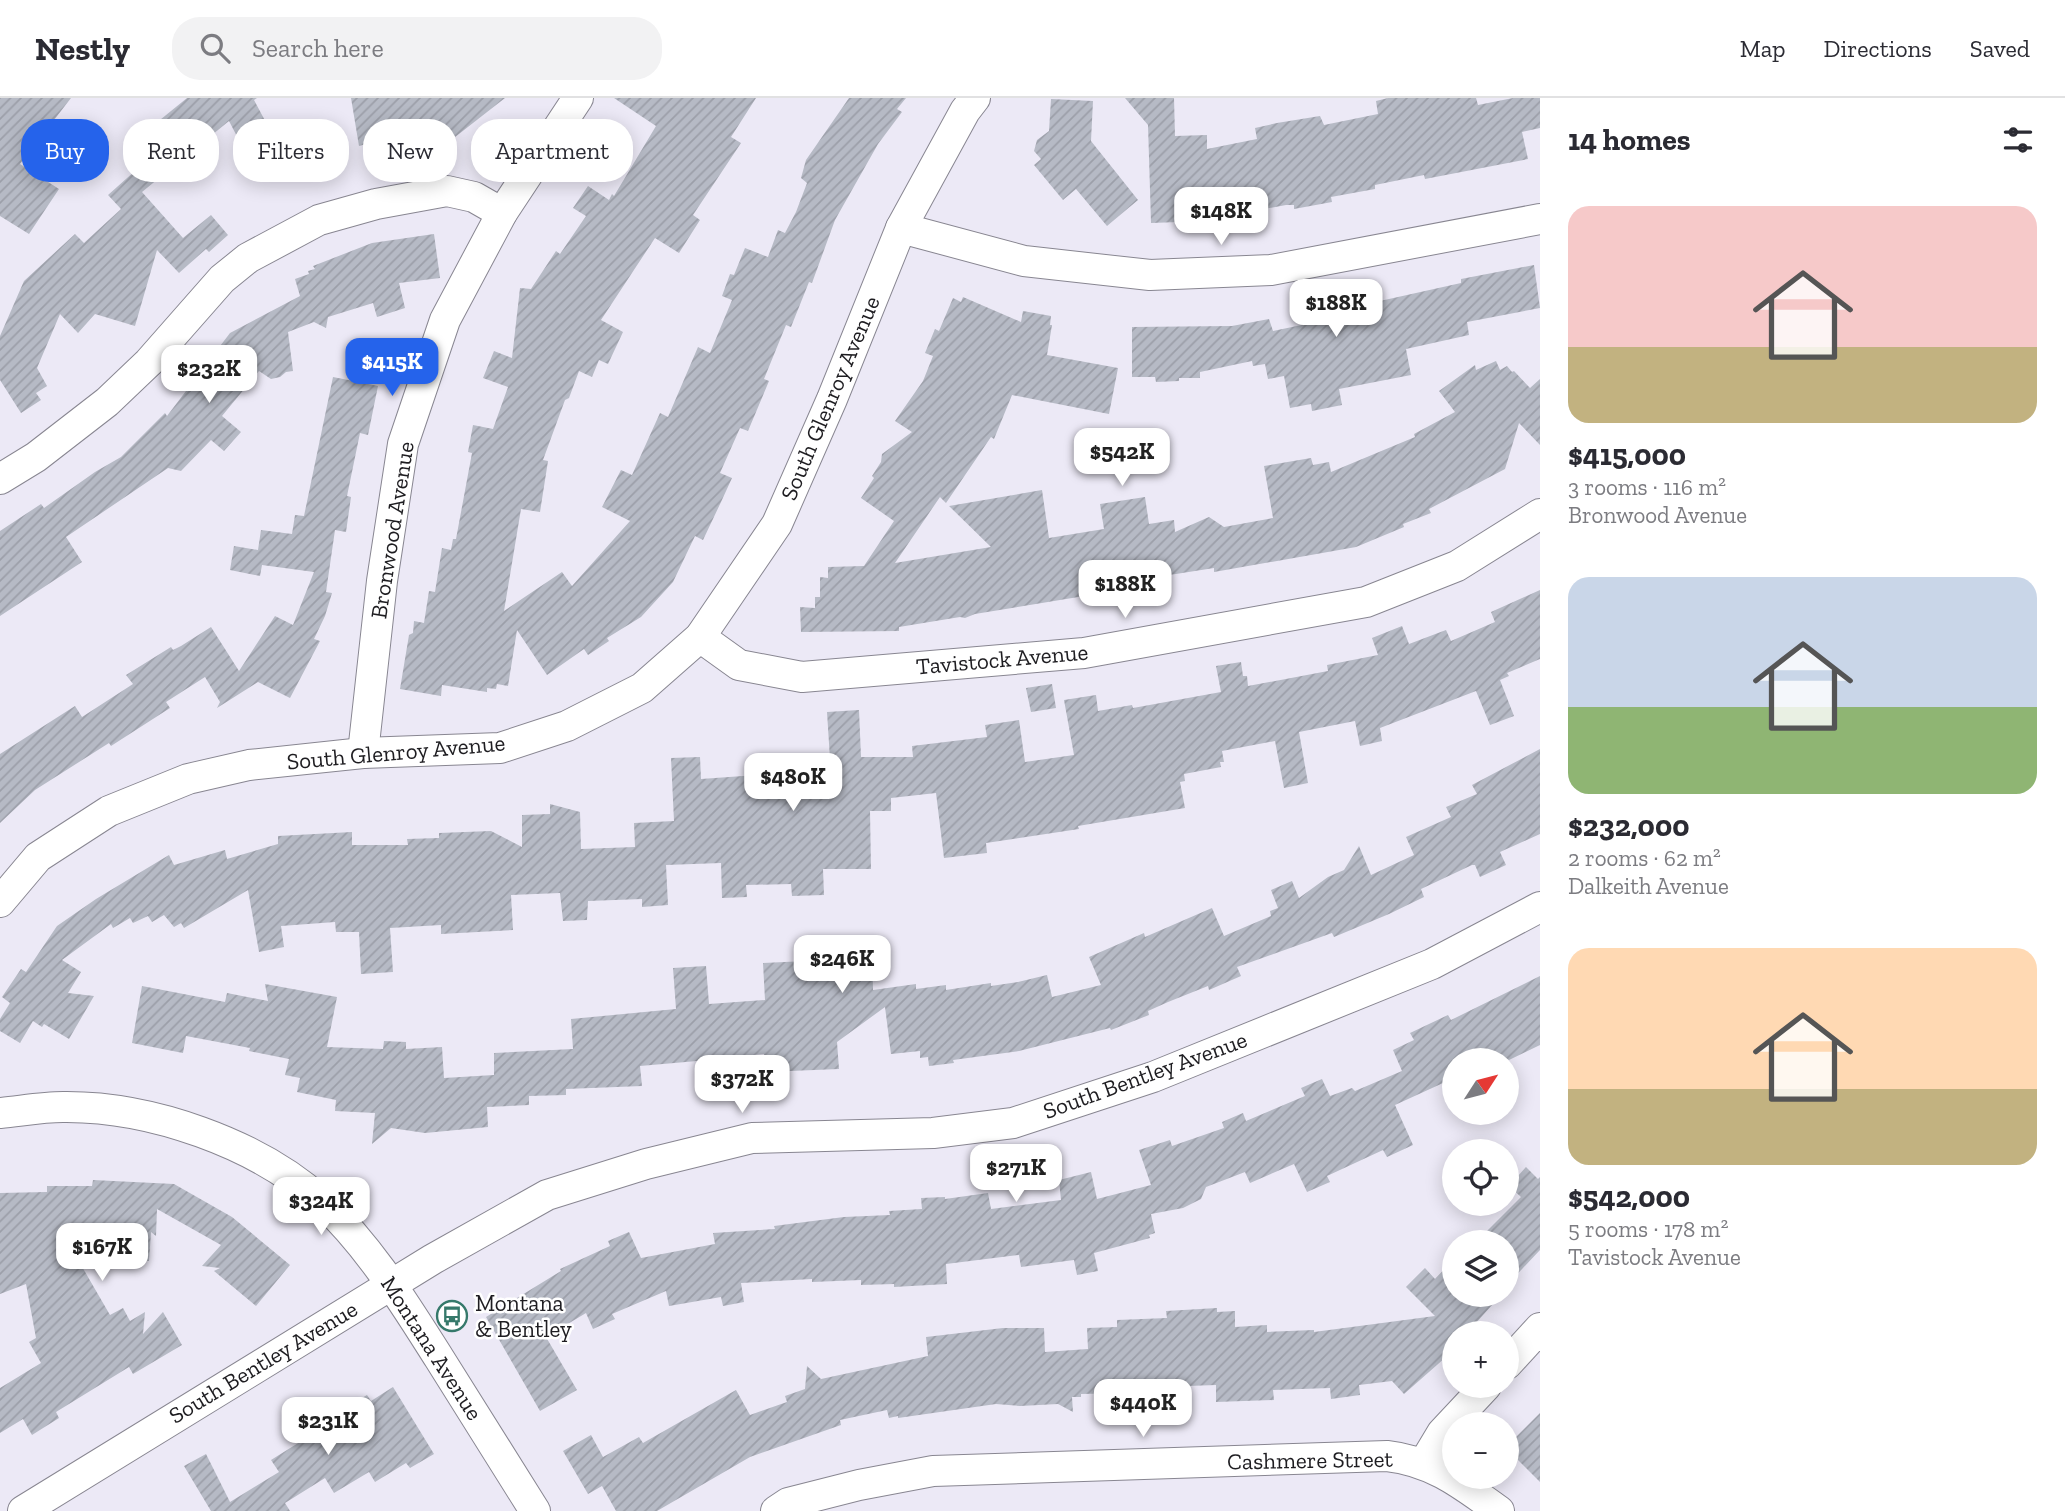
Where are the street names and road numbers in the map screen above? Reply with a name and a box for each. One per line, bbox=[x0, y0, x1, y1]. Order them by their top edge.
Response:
street label: South Glenroy Avenue bbox=[774, 292, 886, 504]
street label: Bronwood Avenue bbox=[364, 439, 420, 621]
street label: Tavistock Avenue bbox=[915, 638, 1089, 680]
street label: South Glenroy Avenue bbox=[286, 729, 506, 775]
street label: South Bentley Avenue bbox=[1039, 1025, 1251, 1125]
street label: Montana Avenue bbox=[375, 1271, 489, 1425]
street label: South Bentley Avenue bbox=[164, 1295, 362, 1429]
street label: Cashmere Street bbox=[1227, 1445, 1394, 1475]

